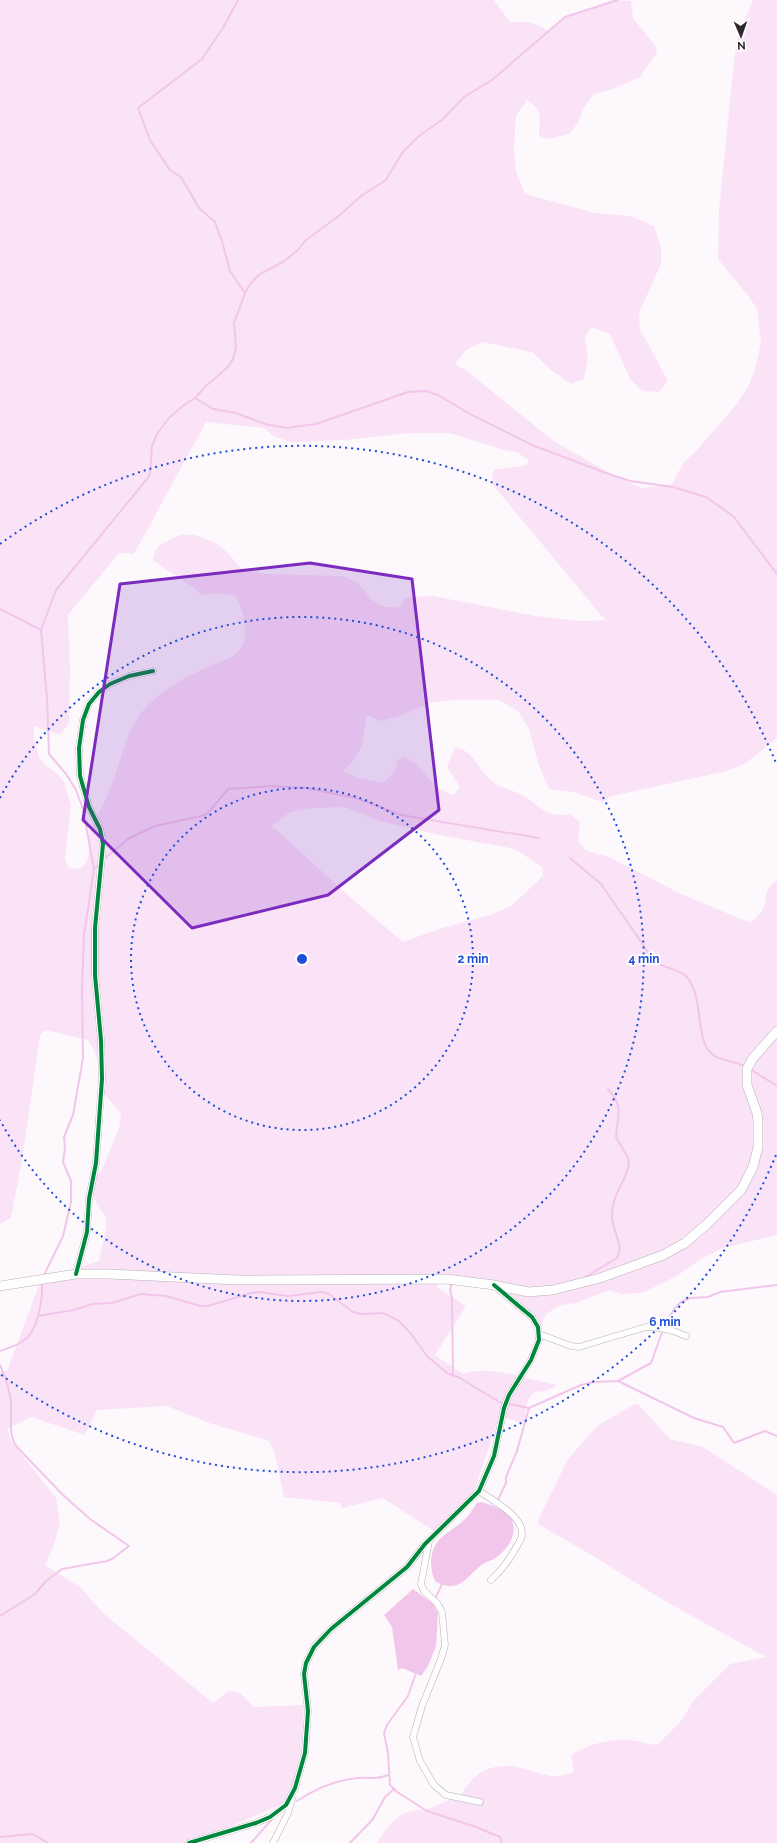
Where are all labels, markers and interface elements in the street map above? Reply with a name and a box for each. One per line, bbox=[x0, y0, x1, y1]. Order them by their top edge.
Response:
north arrow bbox=[721, 16, 761, 56]
text: N bbox=[737, 39, 746, 52]
centre of rings bbox=[295, 952, 309, 966]
text: 2 min bbox=[457, 952, 489, 966]
text: 4 min bbox=[628, 952, 660, 966]
text: 6 min bbox=[649, 1315, 681, 1329]

